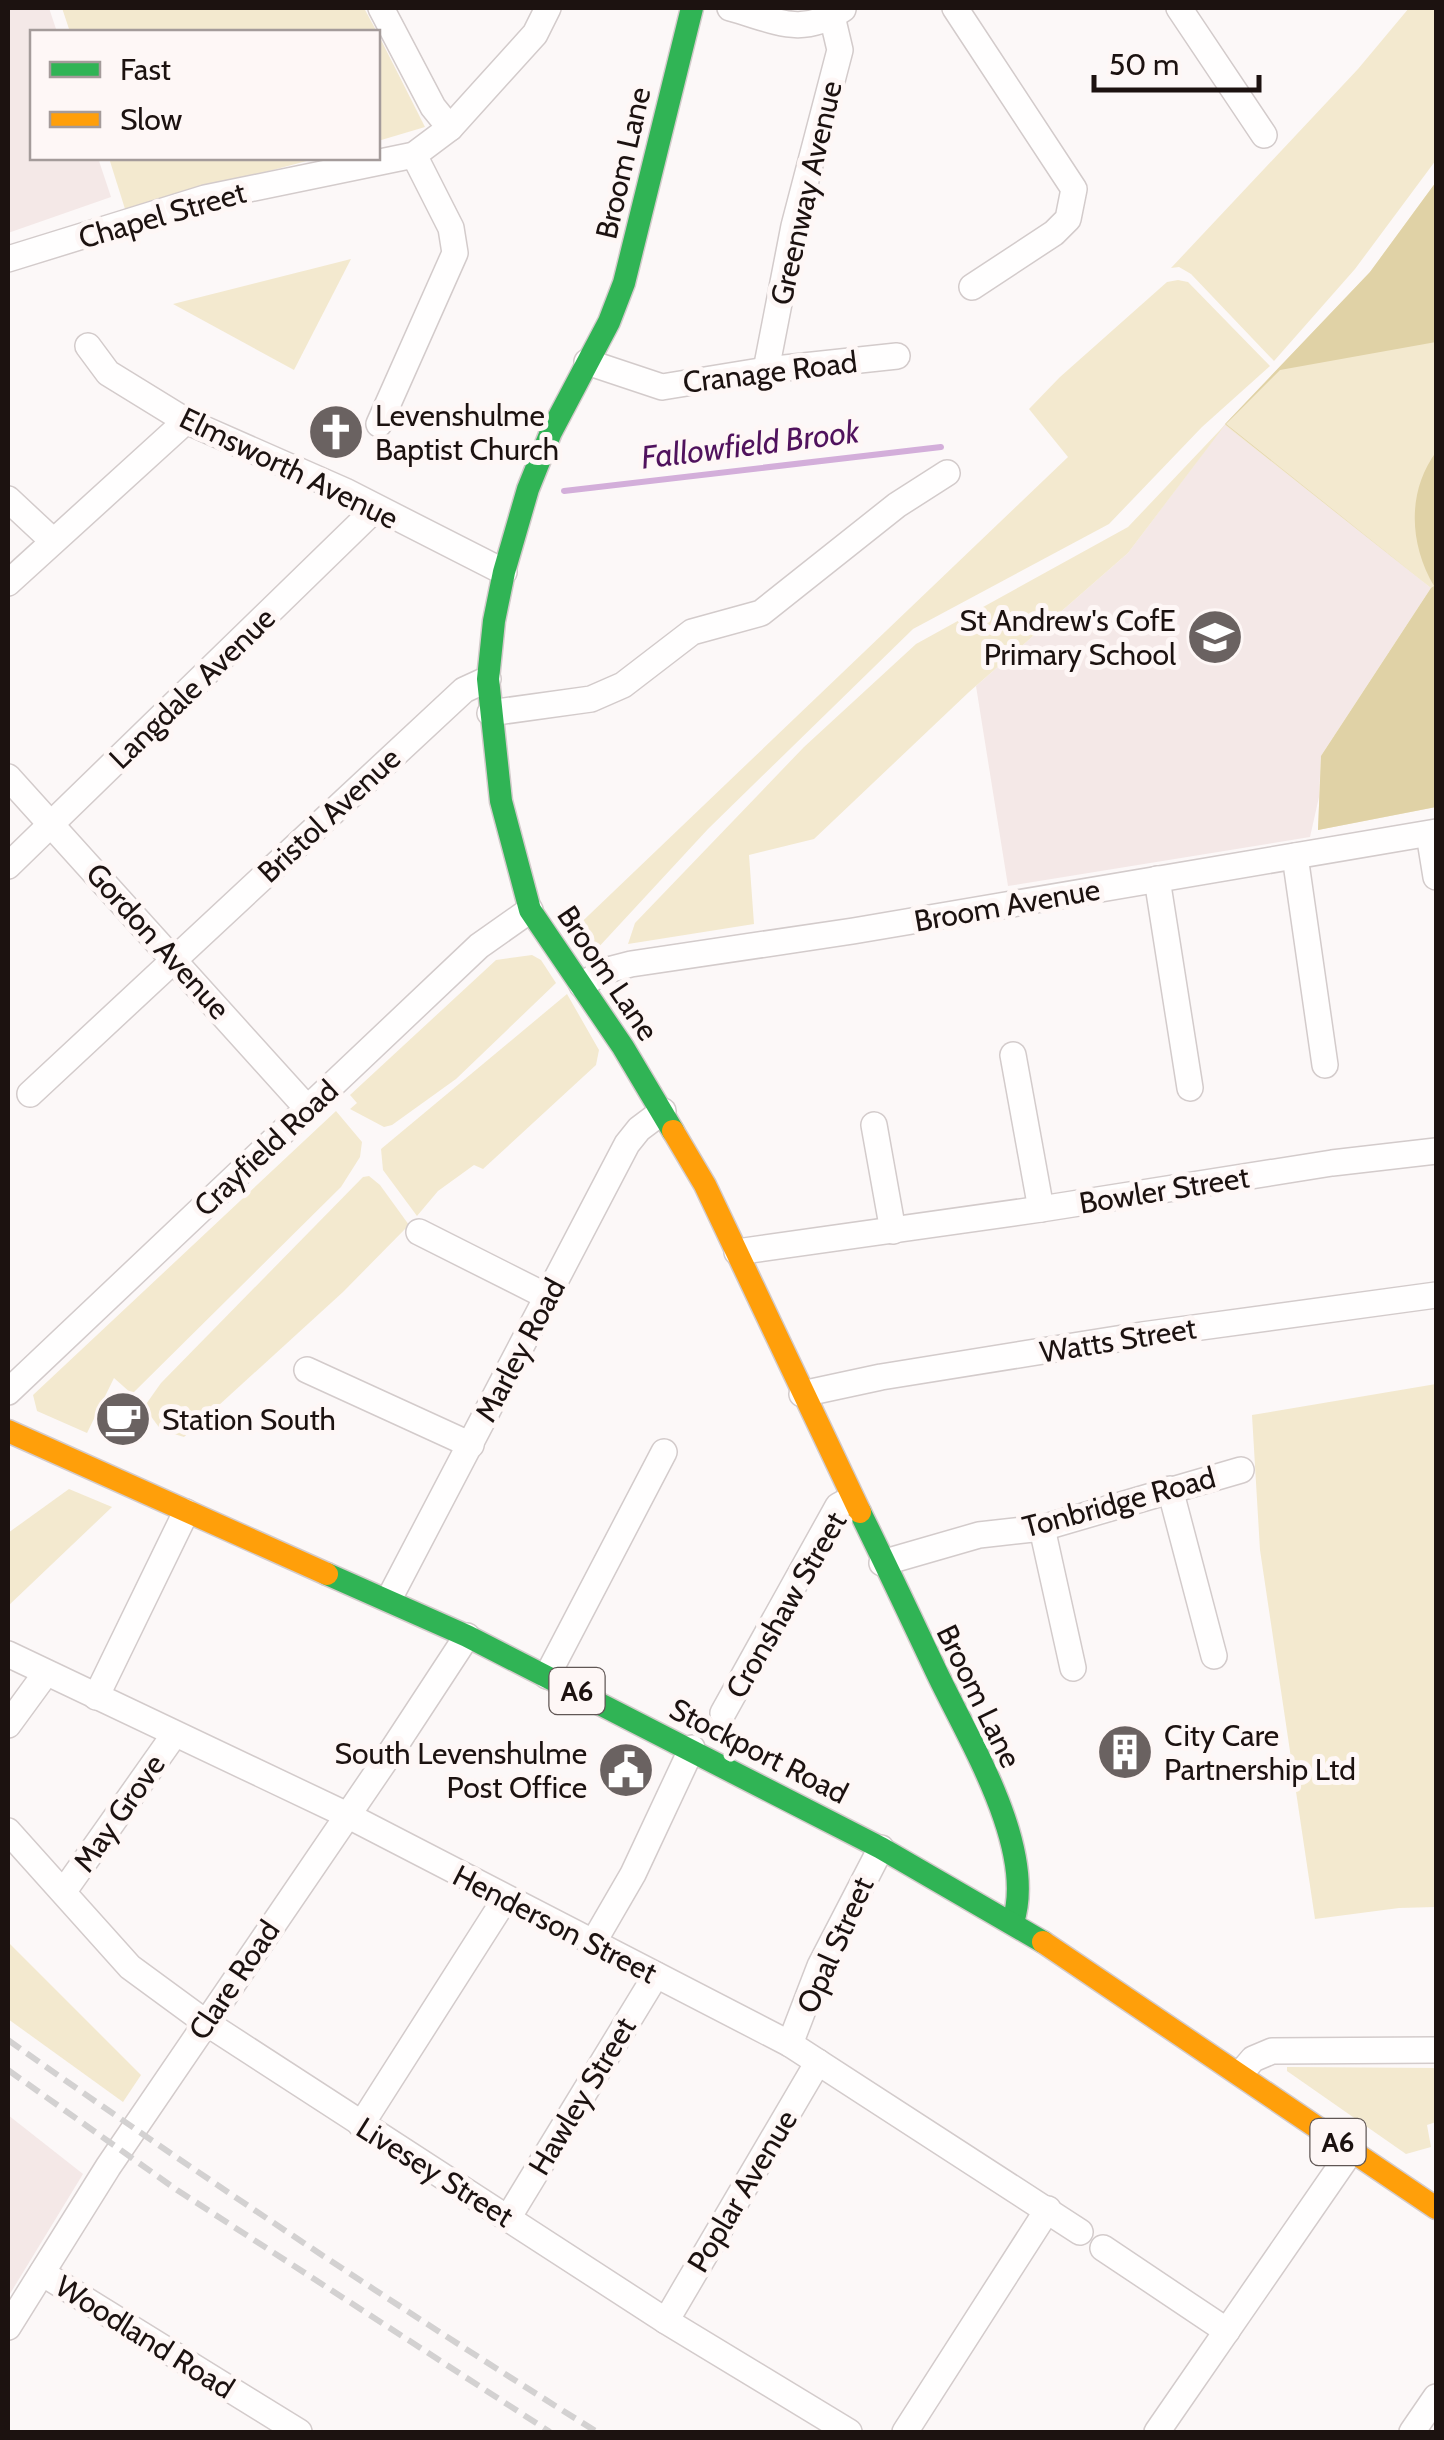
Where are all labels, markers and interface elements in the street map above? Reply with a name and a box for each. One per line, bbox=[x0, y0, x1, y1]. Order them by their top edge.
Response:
legend bbox=[30, 30, 380, 160]
scale bar bbox=[1094, 30, 1259, 92]
text: 50 m bbox=[1109, 46, 1179, 83]
text: Fast bbox=[120, 51, 171, 88]
street label: Greenway Avenue bbox=[762, 77, 850, 309]
street label: Broom Lane bbox=[588, 84, 658, 242]
text: Slow bbox=[120, 101, 183, 138]
street label: Chapel Street bbox=[74, 173, 250, 257]
street label: Cranage Road bbox=[681, 343, 859, 401]
place label: Levenshulme Baptist Church bbox=[375, 397, 559, 468]
street label: Elmsworth Avenue bbox=[174, 399, 404, 537]
church icon: Levenshulme Baptist Church bbox=[306, 402, 366, 462]
water label: Fallowfield Brook bbox=[639, 411, 863, 477]
street label: Langdale Avenue bbox=[101, 600, 283, 776]
place label: St Andrew's CofE Primary School bbox=[959, 602, 1176, 673]
school or university icon: St Andrew's CofE Primary School bbox=[1185, 607, 1245, 667]
street label: Bristol Avenue bbox=[250, 740, 408, 890]
street label: Gordon Avenue bbox=[78, 855, 238, 1027]
street label: Broom Avenue bbox=[911, 870, 1103, 940]
street label: Broom Lane bbox=[549, 899, 667, 1047]
street label: Crayfield Road bbox=[186, 1072, 346, 1224]
street label: Bowler Street bbox=[1076, 1158, 1252, 1222]
street label: Marley Road bbox=[467, 1272, 573, 1428]
street label: Watts Street bbox=[1037, 1309, 1199, 1371]
cafe icon: Station South bbox=[93, 1389, 153, 1449]
place label: Station South bbox=[162, 1401, 336, 1438]
street label: Tonbridge Road bbox=[1019, 1458, 1219, 1546]
street label: Cronshaw Street bbox=[718, 1505, 854, 1705]
street label: Broom Lane bbox=[929, 1618, 1029, 1774]
road number: A6 bbox=[550, 1668, 604, 1714]
street label: Stockport Road bbox=[664, 1690, 854, 1812]
place label: City Care Partnership Ltd bbox=[1164, 1717, 1356, 1788]
building icon: City Care Partnership Ltd bbox=[1095, 1722, 1155, 1782]
place label: South Levenshulme Post Office bbox=[334, 1735, 587, 1806]
public building icon: South Levenshulme Post Office bbox=[596, 1740, 656, 1800]
street label: May Grove bbox=[65, 1747, 173, 1879]
street label: Henderson Street bbox=[447, 1857, 663, 1991]
street label: Opal Street bbox=[789, 1871, 881, 2019]
street label: Clare Road bbox=[181, 1913, 287, 2047]
street label: Hawley Street bbox=[520, 2010, 644, 2182]
street label: Poplar Avenue bbox=[679, 2103, 805, 2279]
street label: Livesey Street bbox=[350, 2109, 520, 2235]
road number: A6 bbox=[1310, 2119, 1366, 2165]
street label: Woodland Road bbox=[49, 2267, 241, 2407]

